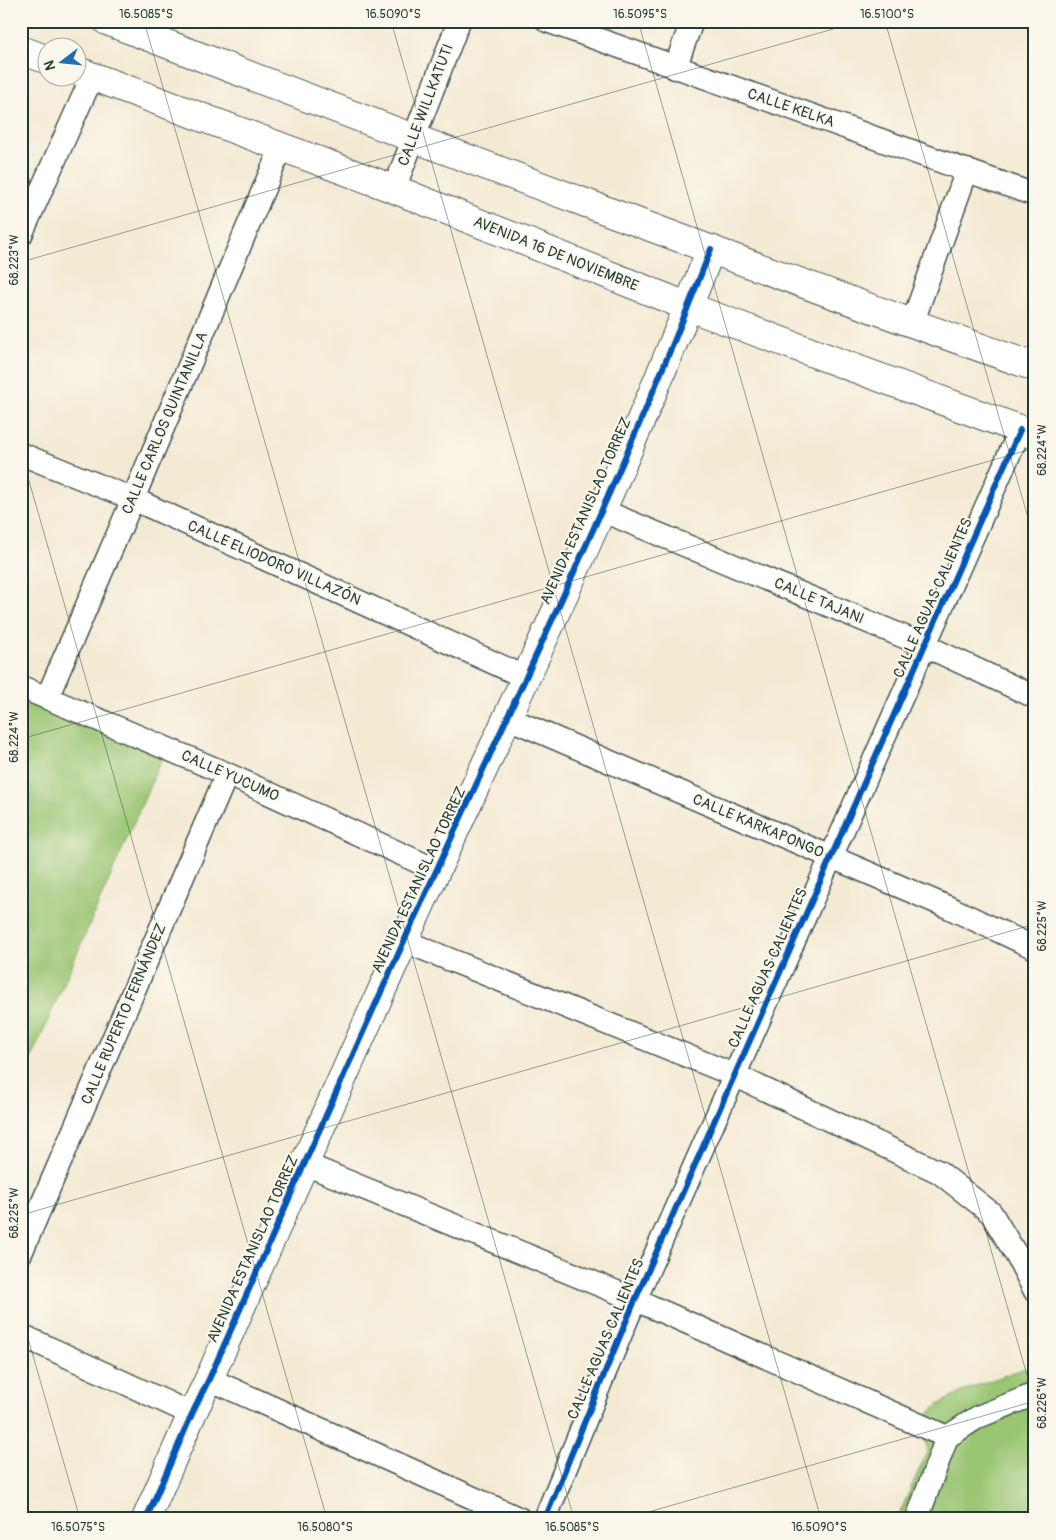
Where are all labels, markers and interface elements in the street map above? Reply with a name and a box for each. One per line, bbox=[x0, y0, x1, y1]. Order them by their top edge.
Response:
text: 16.5085°S bbox=[119, 7, 173, 22]
text: 16.5090°S bbox=[365, 7, 421, 22]
text: 16.5095°S bbox=[613, 7, 667, 22]
text: 16.5100°S bbox=[860, 7, 914, 22]
north arrow bbox=[38, 38, 88, 88]
street label: CALLE WILLKATUTI bbox=[394, 41, 458, 169]
text: N bbox=[41, 59, 59, 72]
street label: CALLE KELKA bbox=[745, 84, 837, 132]
street label: AVENIDA 16 DE NOVIEMBRE bbox=[471, 212, 642, 296]
text: 68.223°W bbox=[7, 235, 22, 285]
street label: CALLE CARLOS QUINTANILLA bbox=[118, 329, 212, 517]
street label: AVENIDA ESTANISLAO TORREZ bbox=[536, 414, 636, 608]
text: 68.224°W bbox=[1035, 424, 1050, 476]
street label: CALLE AGUAS CALIENTES bbox=[889, 515, 977, 681]
street label: CALLE ELIODORO VILLAZÓN bbox=[184, 516, 364, 610]
street label: CALLE TAJANI bbox=[771, 574, 867, 628]
text: 68.224°W bbox=[7, 711, 22, 763]
street label: CALLE YUCUMO bbox=[178, 746, 282, 806]
street label: AVENIDA ESTANISLAO TORREZ bbox=[367, 784, 471, 976]
street label: CALLE KARKAPONGO bbox=[690, 790, 826, 862]
street label: CALLE AGUAS CALIENTES bbox=[724, 885, 812, 1051]
text: 68.225°W bbox=[1035, 900, 1050, 952]
street label: CALLE RUPERTO FERNÁNDEZ bbox=[77, 921, 171, 1107]
street label: AVENIDA ESTANISLAO TORREZ bbox=[203, 1152, 303, 1346]
text: 68.225°W bbox=[7, 1187, 22, 1239]
street label: CALLE AGUAS CALIENTES bbox=[563, 1256, 649, 1422]
text: 68.226°W bbox=[1035, 1377, 1050, 1429]
text: 16.5075°S bbox=[51, 1520, 105, 1535]
text: 16.5080°S bbox=[297, 1520, 353, 1535]
text: 16.5085°S bbox=[545, 1520, 599, 1535]
text: 16.5090°S bbox=[791, 1520, 847, 1535]

